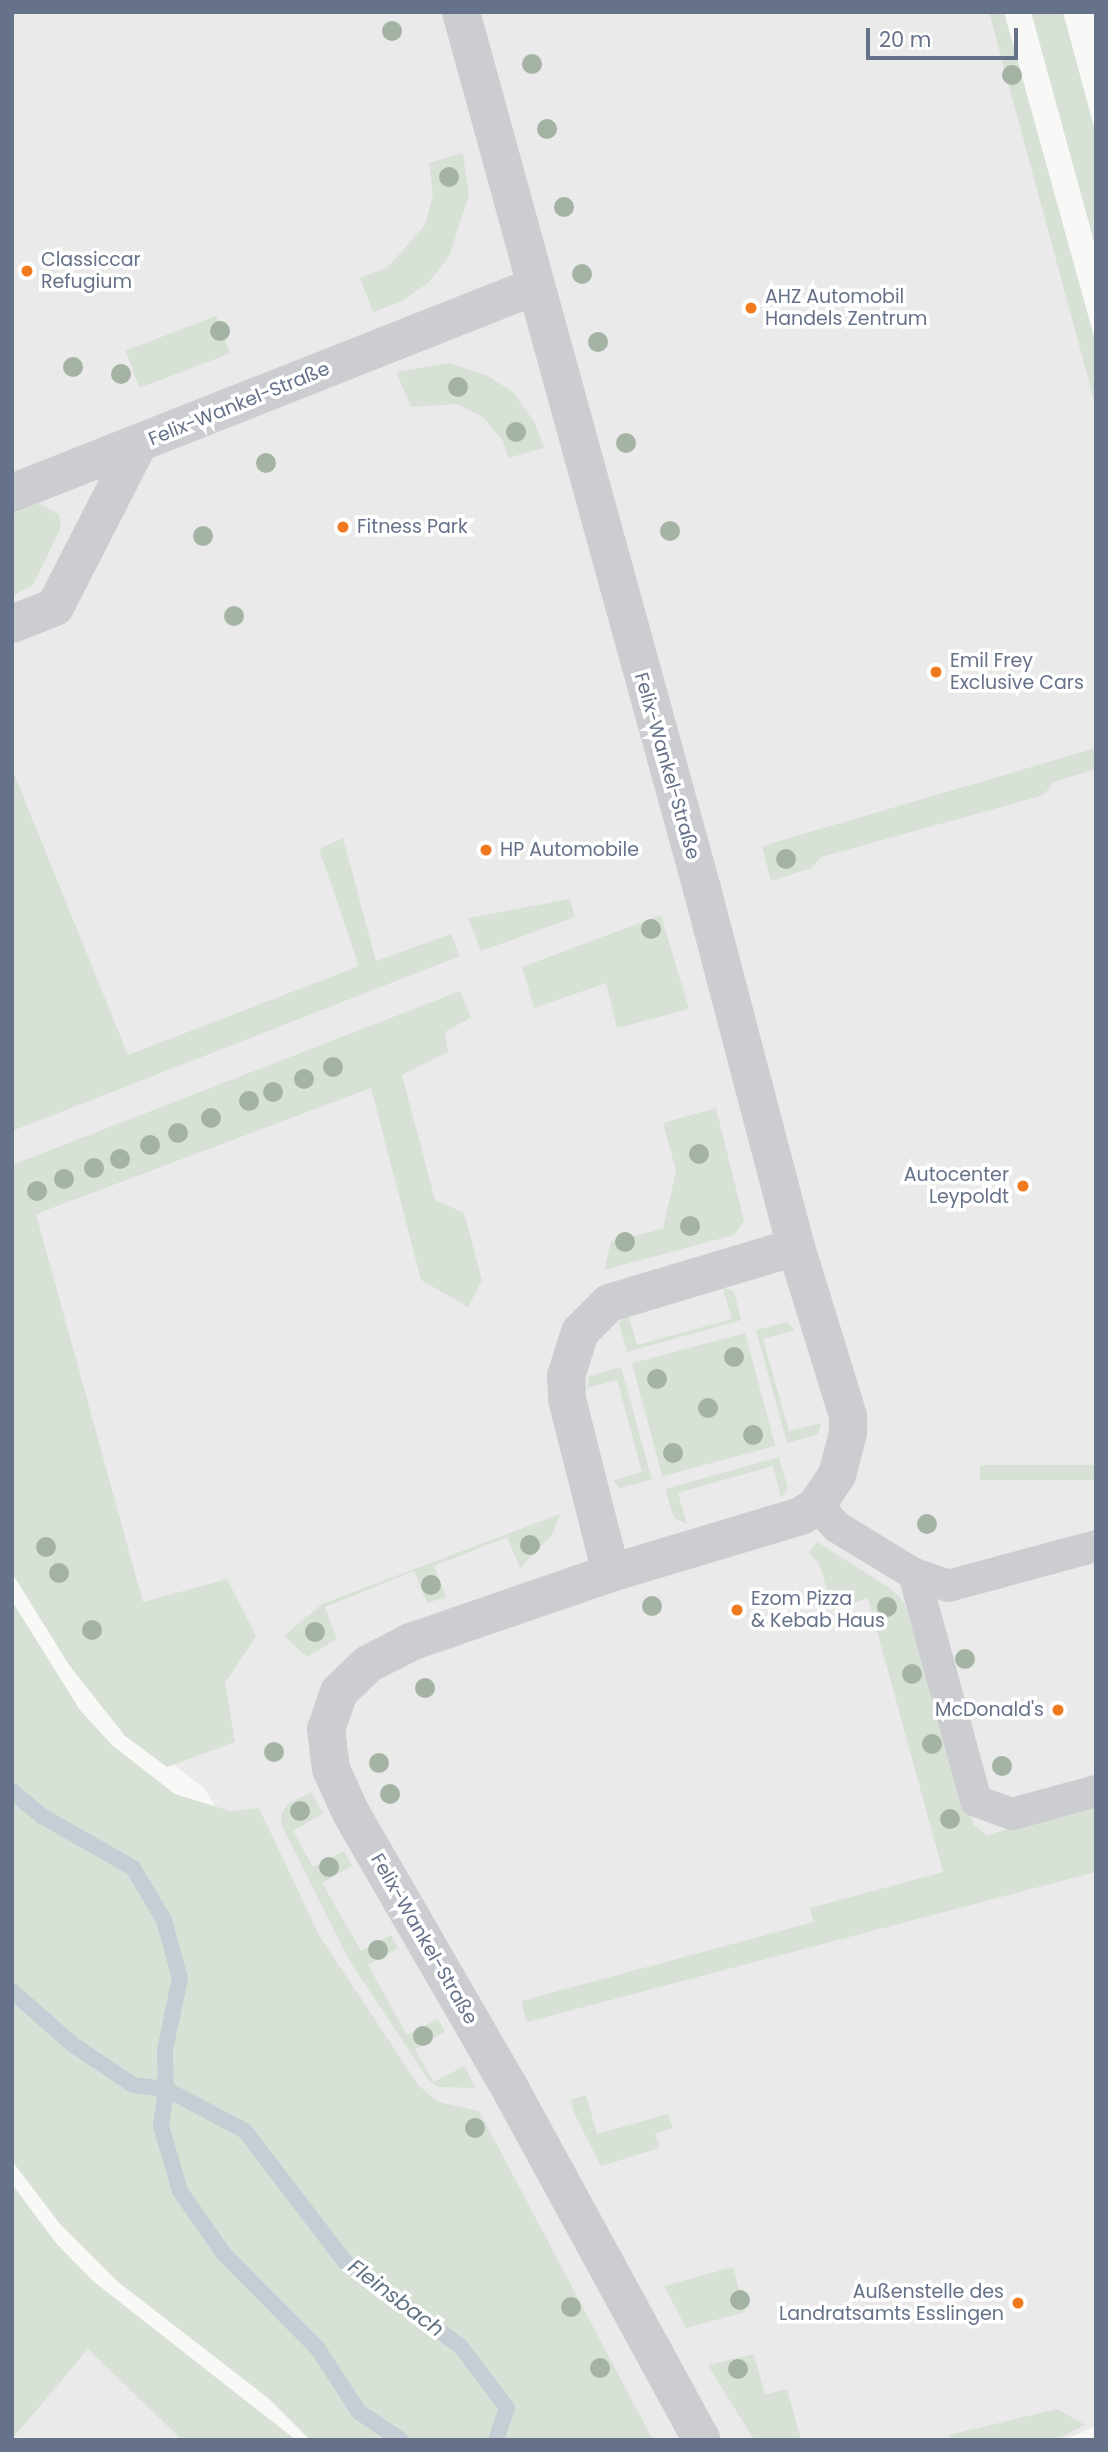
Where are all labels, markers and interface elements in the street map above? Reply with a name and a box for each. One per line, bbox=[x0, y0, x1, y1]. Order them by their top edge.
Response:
scale bar bbox=[870, 14, 1022, 58]
text: 20 m bbox=[879, 25, 932, 54]
place label: Classiccar Refugium bbox=[41, 249, 141, 293]
marker: Classiccar Refugium bbox=[19, 263, 35, 279]
place label: AHZ Automobil Handels Zentrum bbox=[765, 286, 927, 330]
marker: AHZ Automobil Handels Zentrum bbox=[743, 300, 759, 316]
street label: Felix-Wankel-Straße bbox=[145, 357, 333, 451]
place label: Fitness Park bbox=[357, 516, 468, 538]
marker: Fitness Park bbox=[335, 519, 351, 535]
place label: Emil Frey Exclusive Cars bbox=[950, 650, 1084, 694]
marker: Emil Frey Exclusive Cars bbox=[928, 664, 944, 680]
street label: Felix-Wankel-Straße bbox=[629, 670, 705, 862]
place label: HP Automobile bbox=[500, 839, 639, 861]
marker: HP Automobile bbox=[478, 842, 494, 858]
place label: Autocenter Leypoldt bbox=[904, 1164, 1009, 1208]
marker: Autocenter Leypoldt bbox=[1015, 1178, 1031, 1194]
place label: Ezom Pizza & Kebab Haus bbox=[751, 1588, 885, 1632]
marker: Ezom Pizza & Kebab Haus bbox=[729, 1602, 745, 1618]
place label: McDonald's bbox=[935, 1699, 1044, 1721]
marker: McDonald's bbox=[1050, 1702, 1066, 1718]
street label: Felix-Wankel-Straße bbox=[366, 1850, 482, 2028]
water label: Fleinsbach bbox=[343, 2254, 449, 2342]
place label: Außenstelle des Landratsamts Esslingen bbox=[779, 2281, 1004, 2325]
marker: Außenstelle des Landratsamts Esslingen bbox=[1010, 2295, 1026, 2311]

